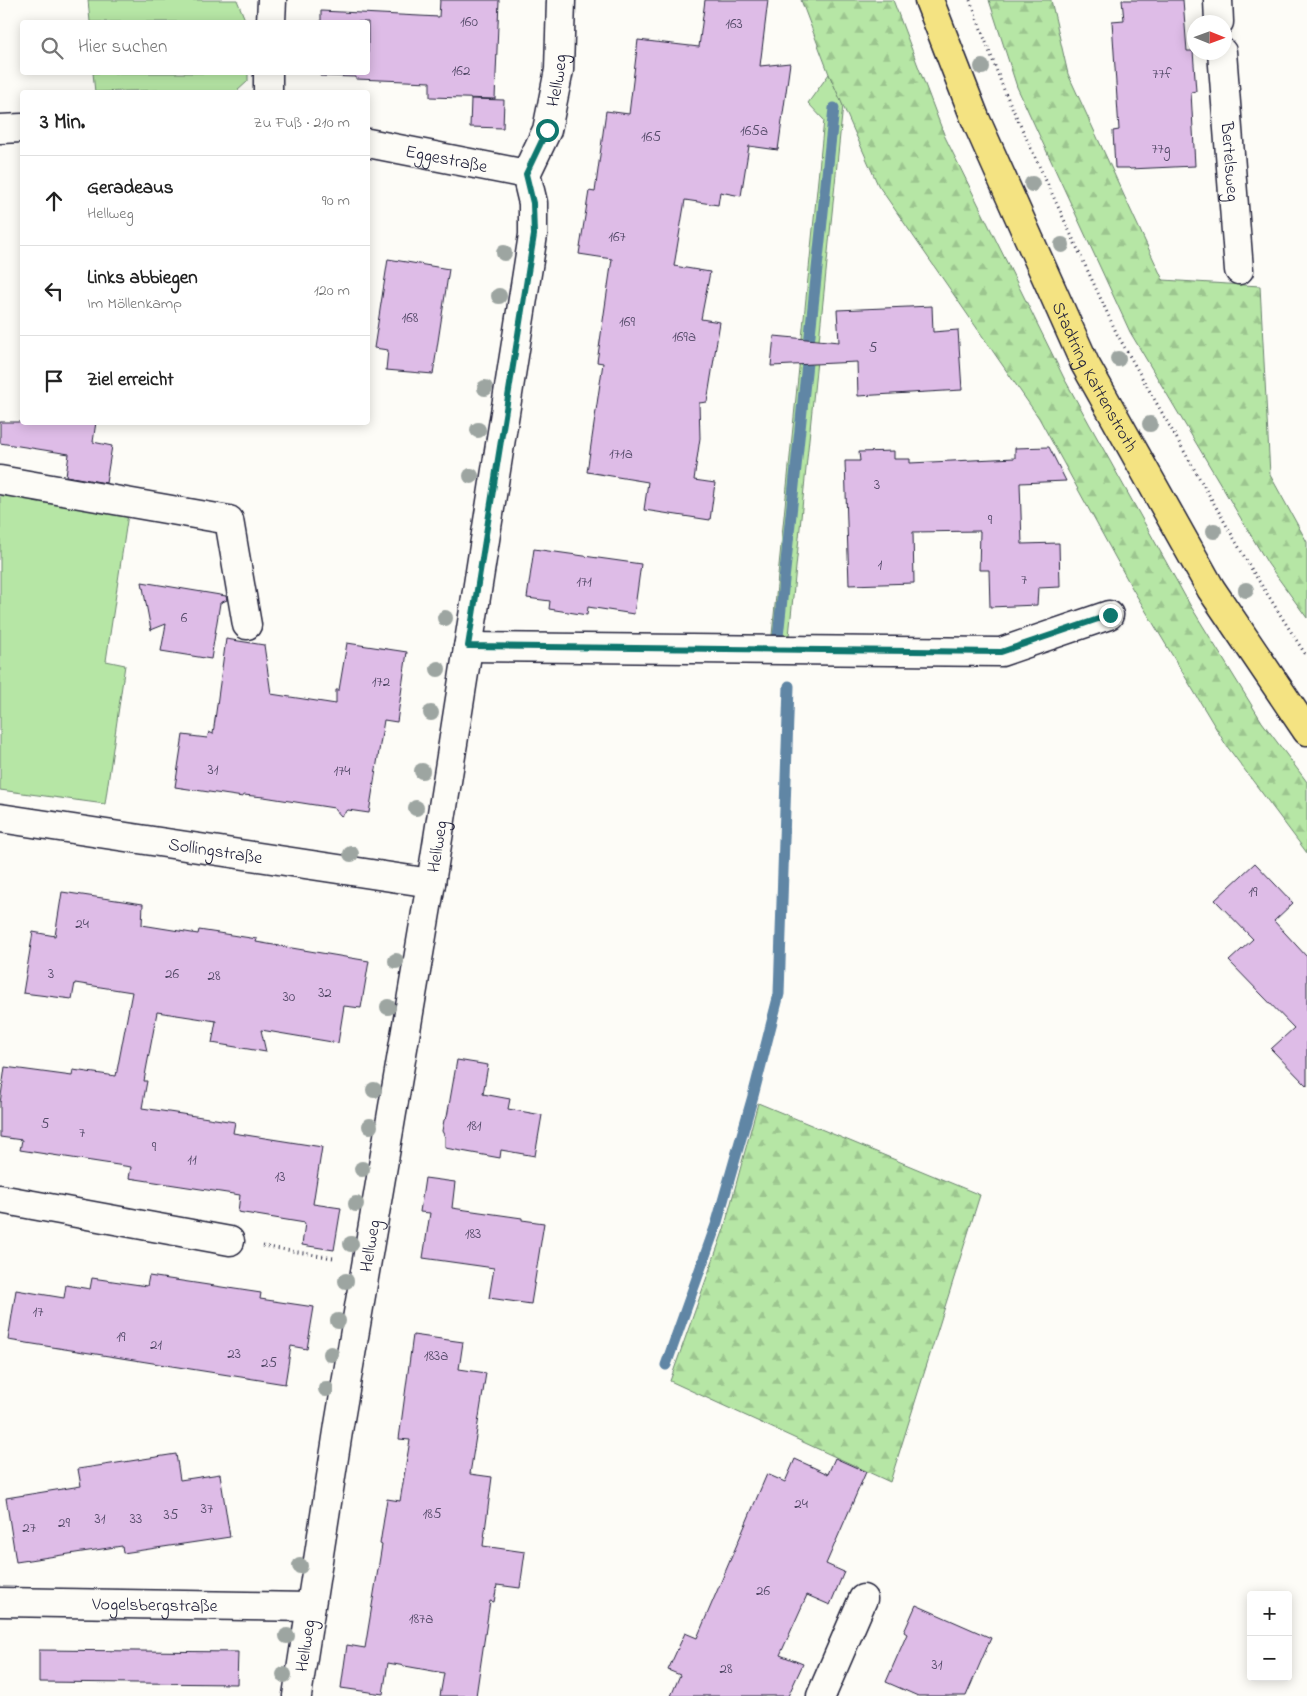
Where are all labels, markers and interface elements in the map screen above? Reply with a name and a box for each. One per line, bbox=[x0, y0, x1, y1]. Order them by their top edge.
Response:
house number: 160 bbox=[460, 11, 478, 33]
house number: 163 bbox=[725, 13, 743, 35]
north arrow bbox=[1187, 15, 1232, 60]
search box bbox=[20, 20, 370, 75]
icon: search bbox=[38, 34, 66, 62]
text: Hier suchen bbox=[78, 34, 167, 61]
street label: Hellweg bbox=[541, 54, 575, 109]
house number: 162 bbox=[452, 60, 471, 82]
house number: 77f bbox=[1152, 63, 1172, 85]
text: 3 Min. bbox=[40, 108, 85, 138]
text: Zu Fuß · 210 m bbox=[253, 111, 350, 135]
route start bbox=[536, 119, 559, 142]
house number: 165a bbox=[740, 120, 768, 142]
street label: Bertelsweg bbox=[1212, 120, 1245, 203]
house number: 165 bbox=[641, 126, 661, 148]
house number: 77g bbox=[1151, 138, 1171, 161]
street label: Eggestraße bbox=[403, 140, 490, 181]
text: Geradeaus bbox=[87, 175, 174, 202]
icon: ahead bbox=[40, 187, 68, 215]
text: 90 m bbox=[322, 189, 350, 213]
text: Hellweg bbox=[87, 202, 134, 226]
house number: 167 bbox=[608, 226, 626, 248]
text: Links abbiegen bbox=[87, 265, 198, 292]
icon: left bbox=[40, 277, 68, 305]
text: 120 m bbox=[314, 279, 350, 303]
text: Im Möllenkamp bbox=[87, 292, 182, 316]
street label: Stadtring Kattenstroth bbox=[1044, 298, 1143, 458]
house number: 168 bbox=[402, 307, 419, 329]
house number: 169 bbox=[619, 311, 635, 333]
house number: 169a bbox=[672, 326, 696, 348]
house number: 5 bbox=[869, 337, 878, 359]
icon: arrive bbox=[40, 367, 68, 395]
text: Ziel erreicht bbox=[87, 367, 174, 394]
house number: 171a bbox=[609, 443, 633, 465]
house number: 3 bbox=[874, 474, 880, 496]
house number: 9 bbox=[988, 509, 993, 531]
house number: 1 bbox=[878, 554, 883, 576]
house number: 7 bbox=[1021, 569, 1027, 591]
house number: 171 bbox=[576, 571, 592, 593]
route end bbox=[1099, 604, 1122, 627]
house number: 6 bbox=[181, 607, 188, 629]
house number: 172 bbox=[372, 671, 391, 693]
house number: 31 bbox=[208, 759, 219, 781]
house number: 174 bbox=[333, 760, 351, 782]
street label: Hellweg bbox=[422, 819, 457, 875]
street label: Sollingstraße bbox=[166, 833, 265, 873]
house number: 19 bbox=[1248, 881, 1258, 903]
house number: 24 bbox=[75, 913, 89, 935]
house number: 3 bbox=[48, 963, 54, 985]
house number: 26 bbox=[165, 963, 179, 985]
house number: 28 bbox=[207, 965, 221, 987]
house number: 32 bbox=[318, 982, 332, 1004]
house number: 30 bbox=[283, 986, 296, 1008]
house number: 5 bbox=[41, 1113, 50, 1135]
house number: 181 bbox=[466, 1115, 482, 1137]
house number: 7 bbox=[79, 1122, 85, 1144]
house number: 9 bbox=[152, 1136, 157, 1158]
house number: 11 bbox=[187, 1149, 197, 1171]
house number: 13 bbox=[275, 1166, 285, 1188]
street label: Hellweg bbox=[354, 1218, 390, 1274]
house number: 183 bbox=[465, 1223, 481, 1245]
house number: 17 bbox=[33, 1301, 43, 1323]
house number: 19 bbox=[116, 1326, 126, 1348]
house number: 21 bbox=[150, 1334, 162, 1356]
house number: 23 bbox=[227, 1343, 241, 1365]
house number: 183a bbox=[424, 1345, 448, 1367]
house number: 25 bbox=[261, 1352, 277, 1374]
house number: 24 bbox=[794, 1493, 808, 1515]
house number: 37 bbox=[201, 1498, 213, 1520]
house number: 185 bbox=[423, 1503, 442, 1525]
house number: 35 bbox=[164, 1504, 179, 1526]
house number: 31 bbox=[95, 1508, 106, 1530]
house number: 33 bbox=[130, 1508, 142, 1530]
house number: 29 bbox=[58, 1512, 70, 1534]
house number: 27 bbox=[22, 1517, 36, 1539]
house number: 26 bbox=[756, 1580, 770, 1602]
map controls bbox=[1247, 1591, 1292, 1681]
button: + bbox=[1247, 1591, 1292, 1636]
street label: Vogelsbergstraße bbox=[91, 1592, 219, 1621]
house number: 187a bbox=[409, 1608, 433, 1630]
street label: Hellweg bbox=[290, 1618, 325, 1674]
button: − bbox=[1247, 1636, 1292, 1681]
house number: 31 bbox=[932, 1654, 943, 1676]
house number: 28 bbox=[719, 1658, 733, 1680]

